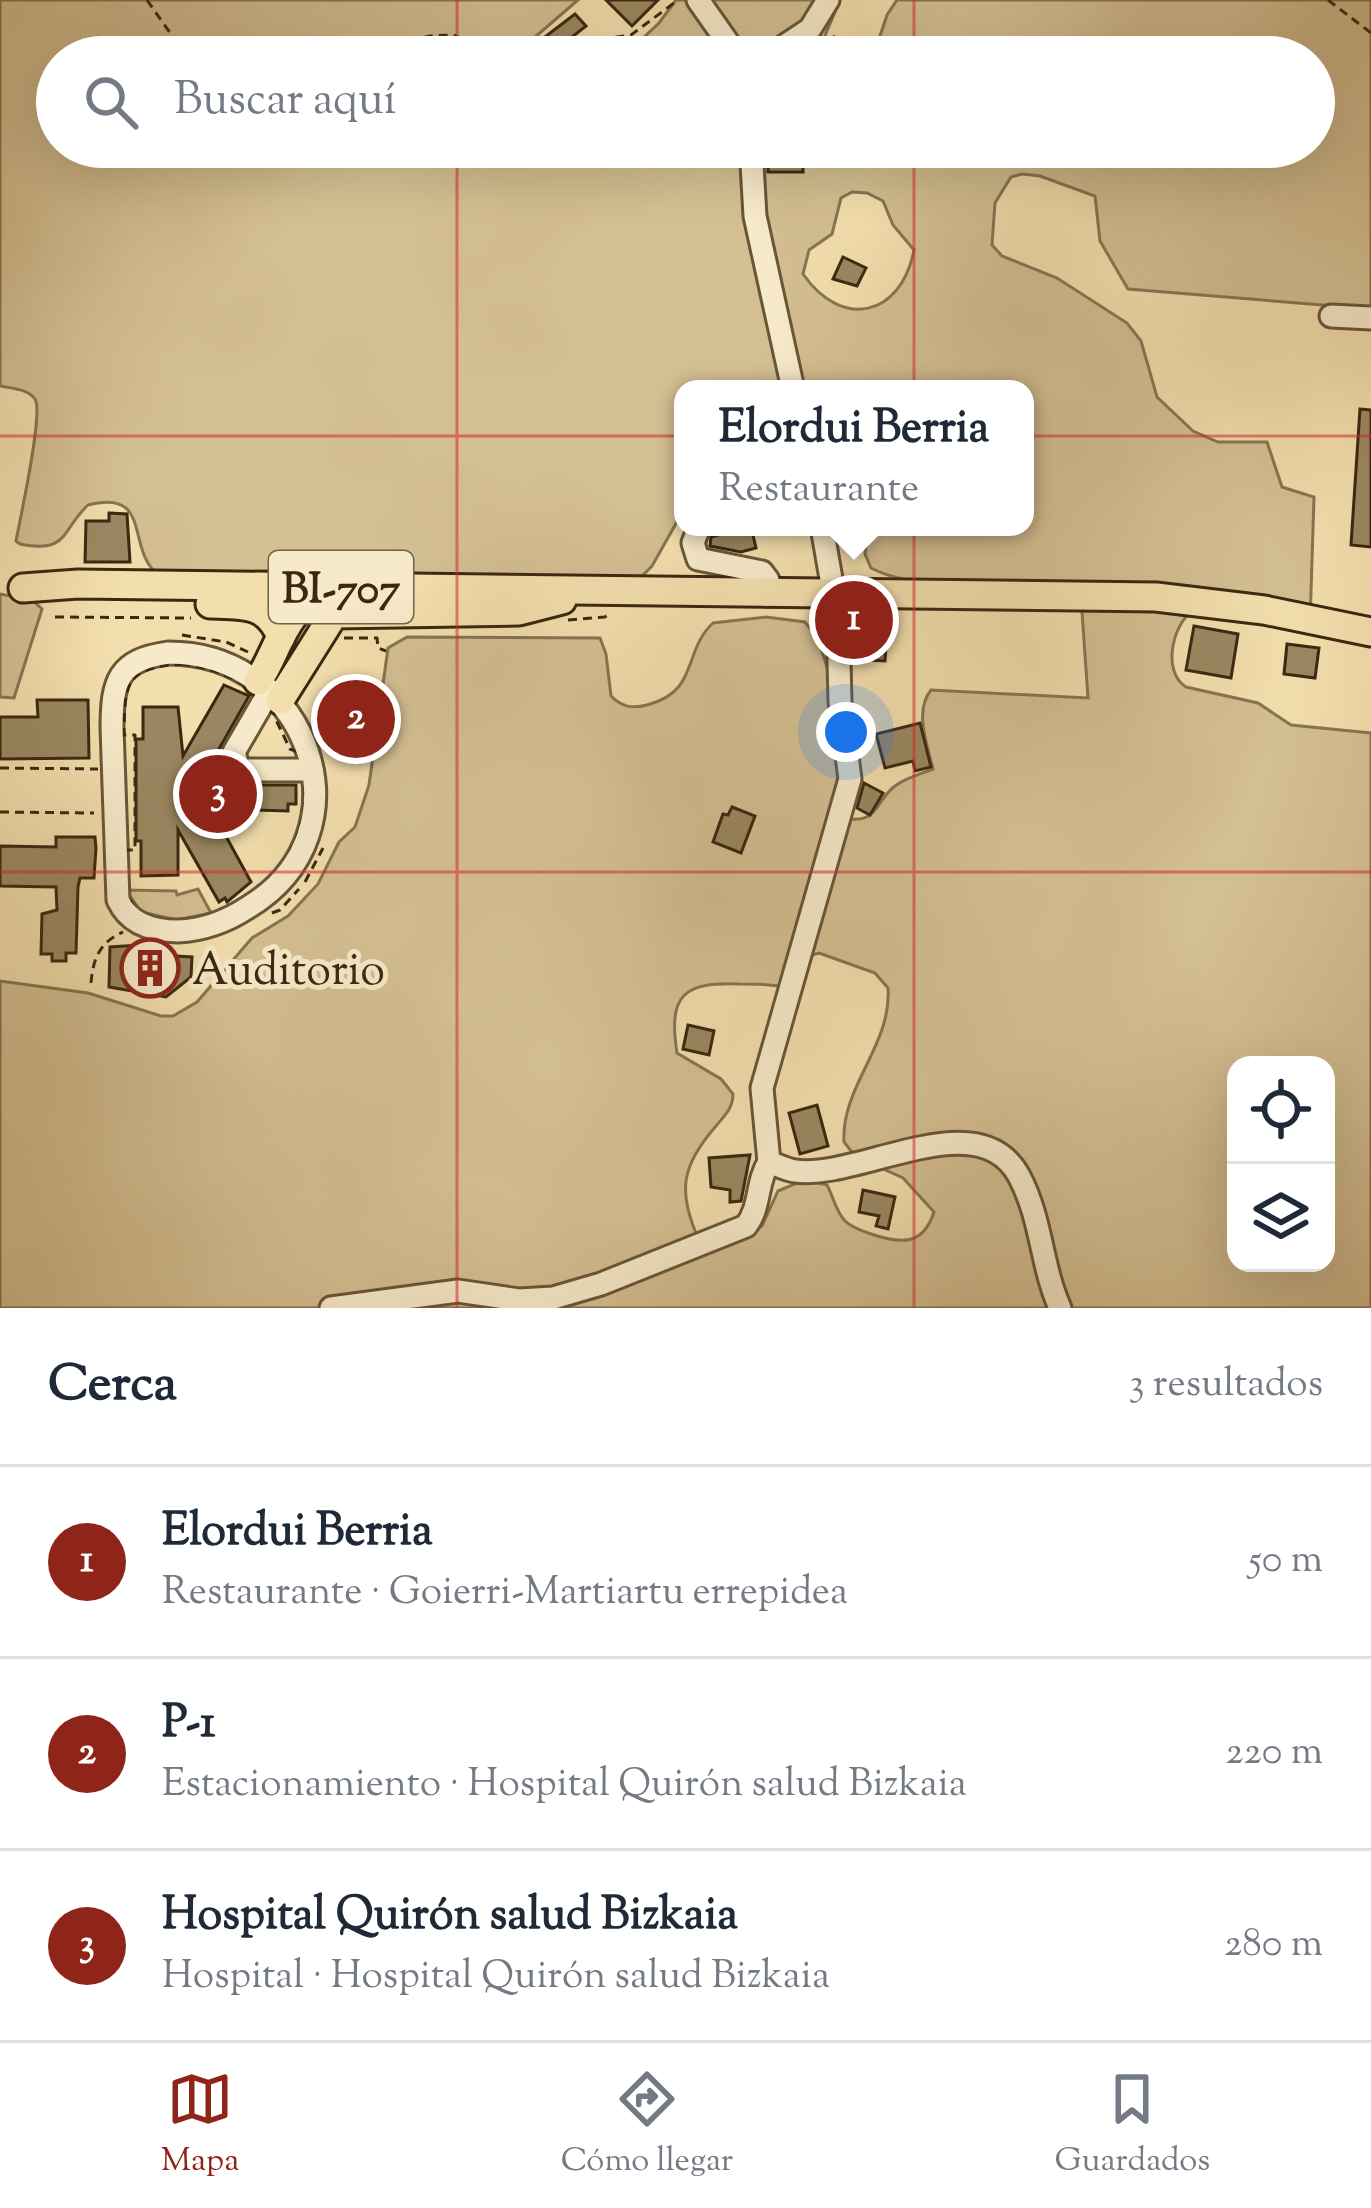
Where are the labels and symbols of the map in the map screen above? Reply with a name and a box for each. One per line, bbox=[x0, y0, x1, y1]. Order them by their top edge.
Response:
road number: BI-707 bbox=[269, 551, 413, 623]
pin: 1 bbox=[815, 575, 893, 665]
pin: 2 bbox=[317, 674, 395, 764]
your location bbox=[816, 702, 876, 762]
pin: 3 bbox=[179, 749, 257, 839]
building icon: Auditorio bbox=[119, 937, 181, 999]
place label: Auditorio bbox=[192, 941, 385, 1006]

